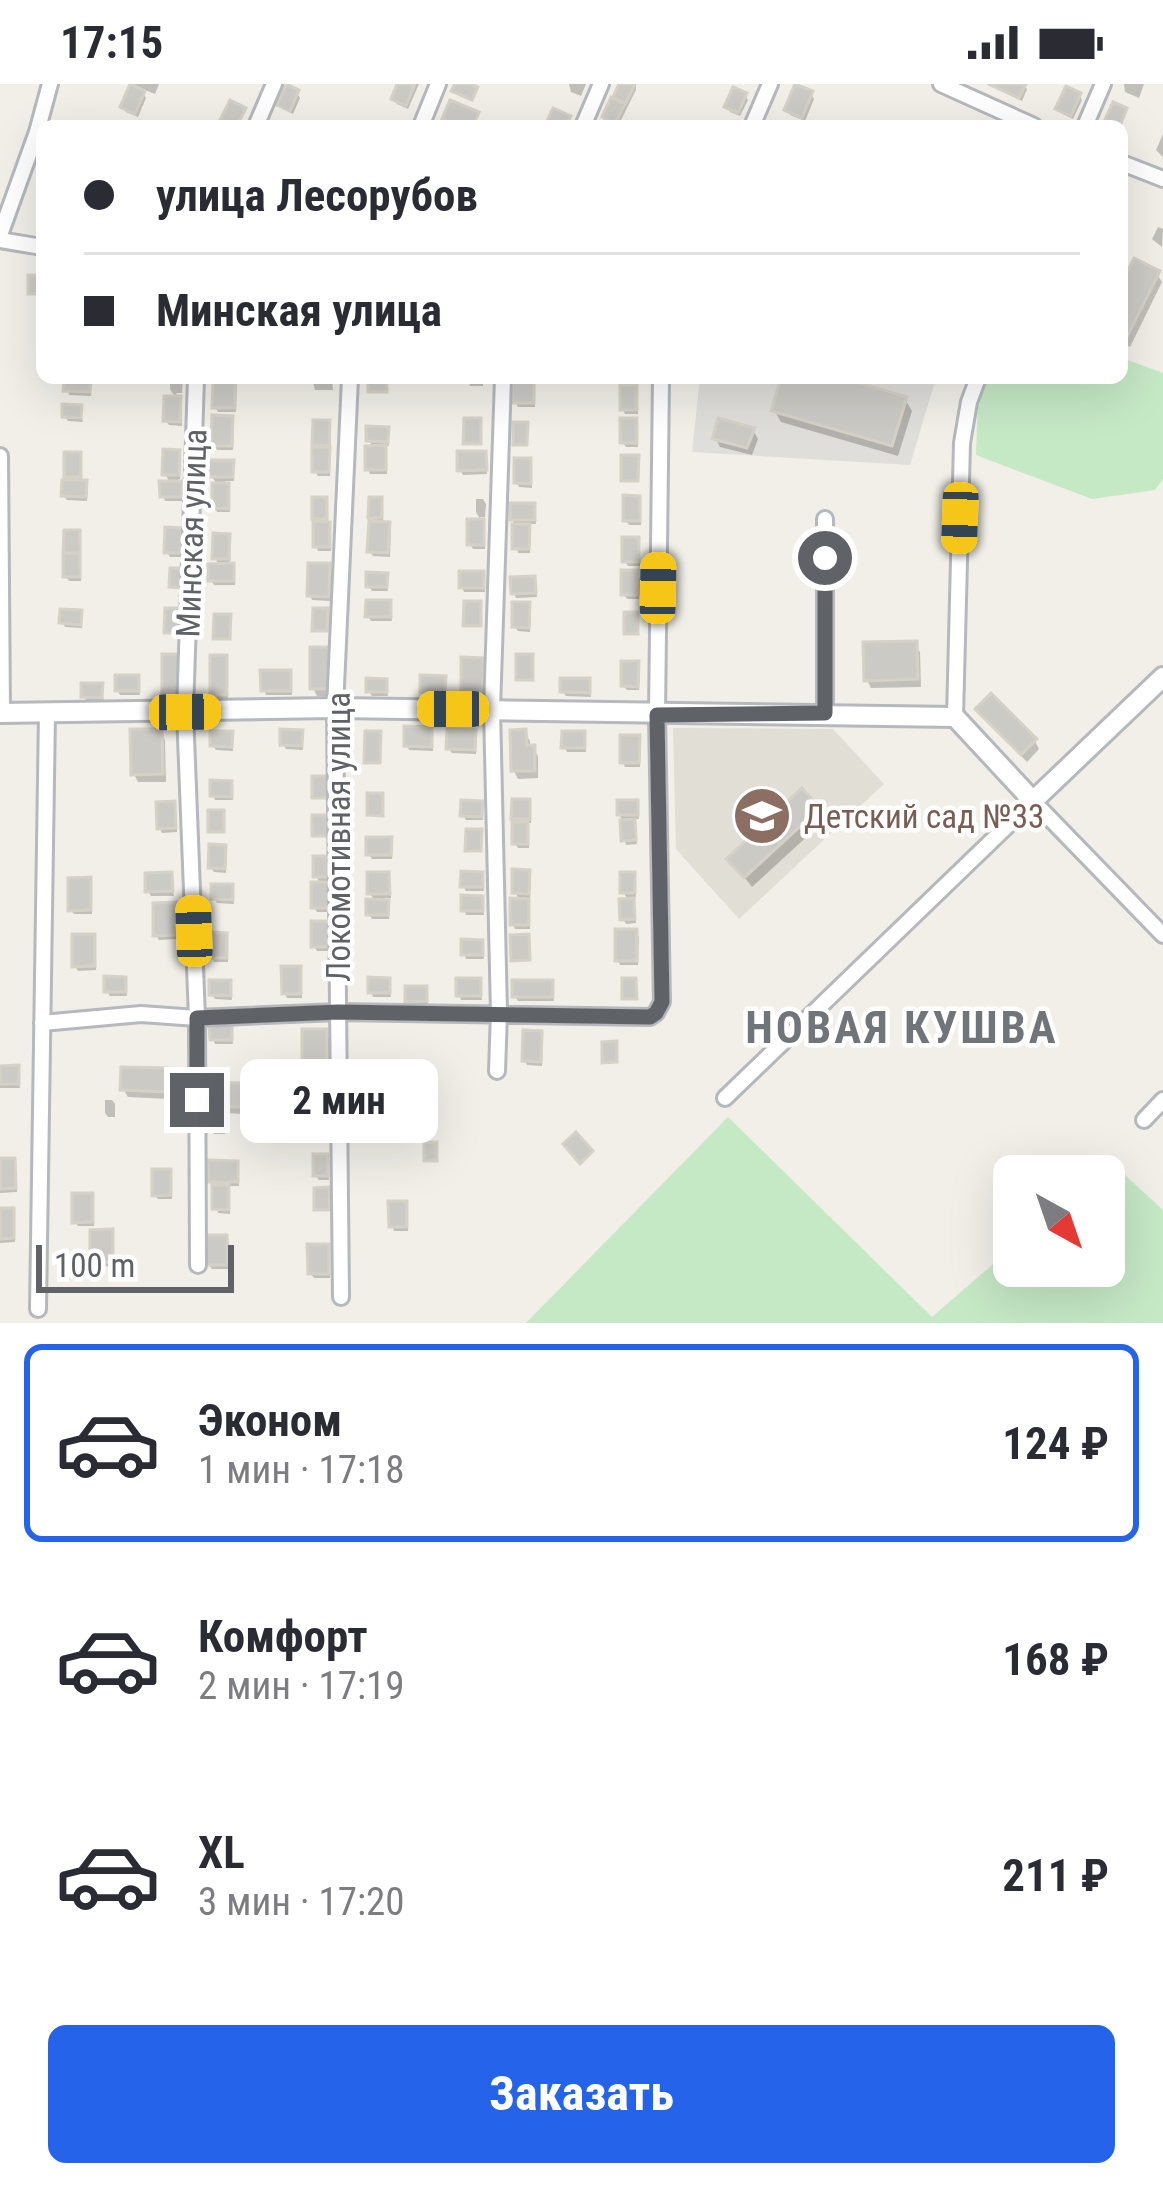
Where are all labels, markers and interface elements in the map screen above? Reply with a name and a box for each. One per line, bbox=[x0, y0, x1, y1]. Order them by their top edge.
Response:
text: 17:15 bbox=[60, 16, 163, 69]
text: улица Лесорубов bbox=[156, 169, 478, 222]
text: Минская улица bbox=[156, 284, 442, 337]
street label: Минская улица bbox=[168, 428, 215, 638]
car bbox=[941, 481, 979, 555]
route start bbox=[798, 531, 852, 585]
car bbox=[639, 552, 677, 624]
car bbox=[417, 691, 489, 727]
street label: Локомотивная улица bbox=[319, 692, 358, 982]
car bbox=[149, 693, 221, 731]
school or university icon: Детский сад №33 bbox=[731, 785, 793, 847]
place label: Детский сад №33 bbox=[804, 797, 1044, 836]
car bbox=[175, 894, 213, 968]
district label: НОВАЯ КУШВА bbox=[745, 1001, 1059, 1054]
callout: 2 мин bbox=[239, 1058, 437, 1142]
route end bbox=[170, 1073, 224, 1127]
text: 2 мин bbox=[292, 1078, 386, 1124]
north arrow bbox=[993, 1155, 1125, 1287]
map controls bbox=[993, 1155, 1125, 1287]
scale bar bbox=[36, 1239, 234, 1292]
text: 100 m bbox=[54, 1246, 135, 1285]
icon: car bbox=[54, 1389, 162, 1497]
text: Эконом bbox=[198, 1394, 342, 1447]
text: 124 ₽ bbox=[1002, 1417, 1109, 1470]
text: 1 мин · 17:18 bbox=[198, 1447, 405, 1493]
icon: car bbox=[54, 1605, 162, 1713]
text: Комфорт bbox=[198, 1610, 368, 1663]
text: 168 ₽ bbox=[1002, 1633, 1109, 1686]
text: 2 мин · 17:19 bbox=[198, 1663, 405, 1709]
icon: car bbox=[54, 1821, 162, 1929]
text: XL bbox=[198, 1826, 245, 1879]
text: 211 ₽ bbox=[1002, 1849, 1109, 1902]
text: 3 мин · 17:20 bbox=[198, 1879, 405, 1925]
button: Заказать bbox=[48, 2025, 1115, 2163]

